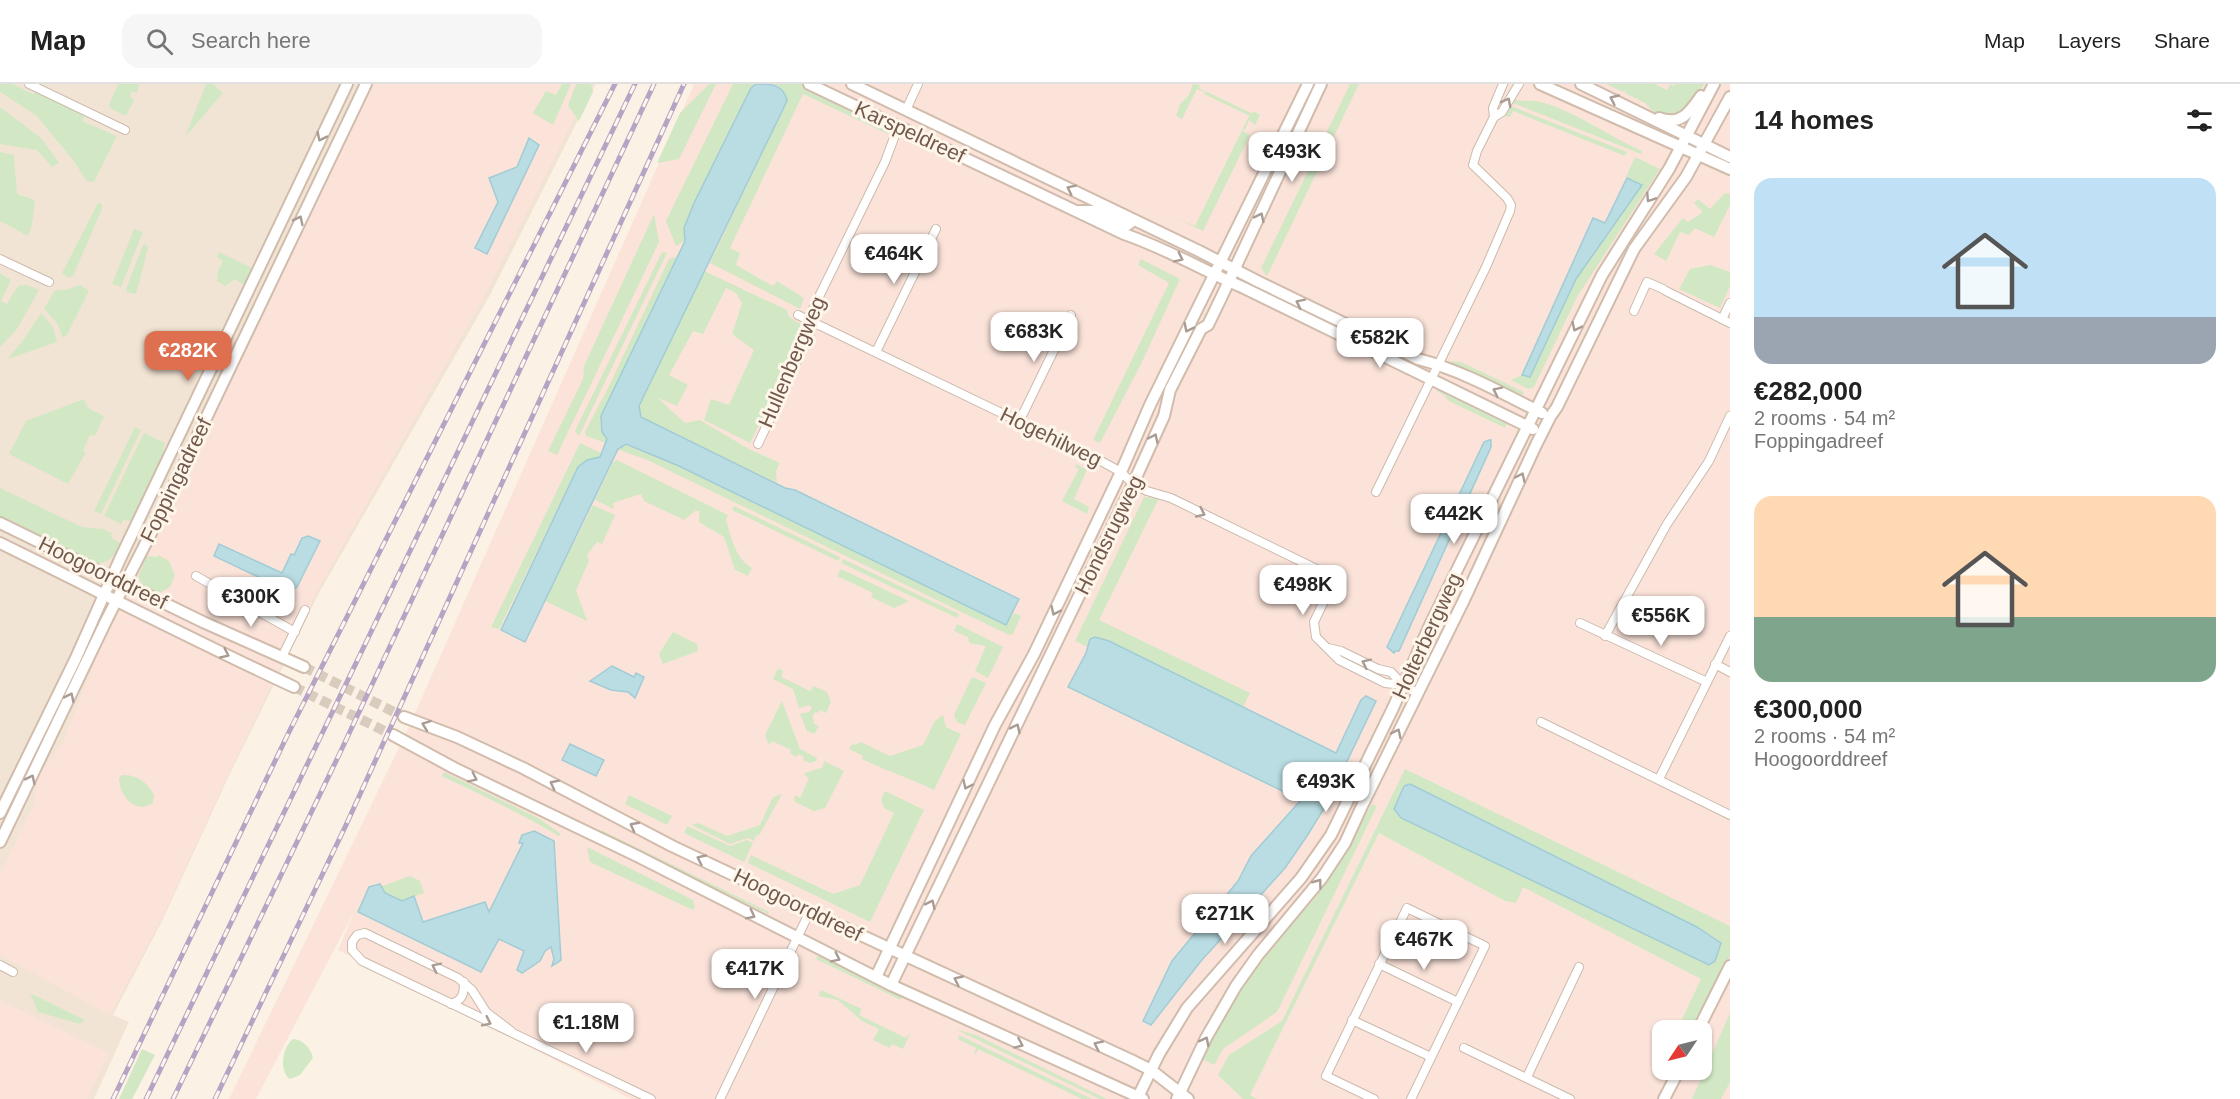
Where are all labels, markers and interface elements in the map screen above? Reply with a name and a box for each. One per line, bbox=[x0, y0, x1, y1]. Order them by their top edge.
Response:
search box bbox=[122, 14, 542, 68]
text: Map bbox=[30, 25, 86, 56]
icon: search bbox=[143, 25, 176, 58]
text: Search here bbox=[191, 28, 311, 53]
text: Map bbox=[1984, 29, 2025, 52]
text: Layers bbox=[2058, 29, 2121, 52]
text: Share bbox=[2154, 29, 2210, 52]
one-way arrow bbox=[1609, 94, 1620, 106]
street label: Karspeldreef bbox=[851, 96, 969, 167]
one-way arrow bbox=[1500, 98, 1511, 108]
icon: filters bbox=[2183, 104, 2216, 137]
text: 14 homes bbox=[1754, 105, 1874, 135]
one-way arrow bbox=[317, 130, 329, 141]
pin: €493K bbox=[1250, 132, 1334, 183]
text: €493K bbox=[1263, 140, 1321, 162]
one-way arrow bbox=[1066, 185, 1077, 197]
one-way arrow bbox=[1646, 192, 1658, 202]
one-way arrow bbox=[1253, 213, 1265, 224]
one-way arrow bbox=[292, 216, 304, 227]
icon: home bbox=[1931, 217, 2039, 325]
pin: €464K bbox=[852, 234, 936, 285]
text: €464K bbox=[865, 242, 923, 264]
one-way arrow bbox=[1172, 251, 1183, 263]
street label: Hullenbergweg bbox=[754, 293, 829, 431]
one-way arrow bbox=[1296, 298, 1307, 310]
pin: €683K bbox=[992, 312, 1076, 363]
pin: €582K bbox=[1338, 318, 1422, 369]
text: €683K bbox=[1005, 320, 1063, 342]
one-way arrow bbox=[1572, 321, 1584, 332]
one-way arrow bbox=[1183, 322, 1195, 333]
text: €582K bbox=[1351, 326, 1409, 348]
pin: €282K bbox=[146, 331, 230, 382]
text: €282K bbox=[159, 339, 217, 361]
text: €282,000 bbox=[1754, 376, 1862, 406]
one-way arrow bbox=[1493, 387, 1504, 399]
street label: Hogehilweg bbox=[997, 402, 1106, 471]
text: 2 rooms · 54 m² bbox=[1754, 407, 1895, 429]
street label: Foppingadreef bbox=[136, 414, 216, 546]
text: Foppingadreef bbox=[1754, 430, 1883, 452]
one-way arrow bbox=[1147, 434, 1159, 445]
street label: Hondsrugweg bbox=[1070, 472, 1147, 598]
one-way arrow bbox=[1514, 472, 1526, 483]
pin: €442K bbox=[1412, 494, 1496, 545]
text: €442K bbox=[1425, 502, 1483, 524]
one-way arrow bbox=[1195, 505, 1206, 517]
street label: Hoogoorddreef bbox=[35, 532, 171, 614]
icon: home bbox=[1931, 535, 2039, 643]
pin: €498K bbox=[1261, 565, 1345, 616]
street label: Holterbergweg bbox=[1387, 569, 1466, 703]
text: €498K bbox=[1274, 573, 1332, 595]
pin: €300K bbox=[209, 577, 293, 628]
text: €300K bbox=[222, 585, 280, 607]
pin: €556K bbox=[1619, 596, 1703, 647]
one-way arrow bbox=[1050, 604, 1062, 615]
text: €556K bbox=[1632, 604, 1690, 626]
one-way arrow bbox=[218, 647, 229, 659]
one-way arrow bbox=[1362, 659, 1373, 671]
one-way arrow bbox=[63, 692, 75, 703]
text: €300,000 bbox=[1754, 694, 1862, 724]
one-way arrow bbox=[421, 720, 432, 733]
one-way arrow bbox=[1009, 724, 1020, 735]
text: 2 rooms · 54 m² bbox=[1754, 725, 1895, 747]
one-way arrow bbox=[1390, 729, 1402, 740]
text: Hoogoorddreef bbox=[1754, 748, 1887, 770]
pin: €493K bbox=[1284, 762, 1368, 813]
one-way arrow bbox=[467, 770, 478, 782]
text: €493K bbox=[1297, 770, 1355, 792]
one-way arrow bbox=[23, 775, 35, 786]
one-way arrow bbox=[962, 778, 974, 789]
one-way arrow bbox=[549, 779, 560, 791]
one-way arrow bbox=[629, 821, 640, 833]
one-way arrow bbox=[696, 854, 707, 866]
street label: Hoogoorddreef bbox=[730, 864, 866, 946]
one-way arrow bbox=[1311, 879, 1322, 890]
pin: €271K bbox=[1183, 894, 1267, 945]
one-way arrow bbox=[924, 899, 936, 910]
text: €271K bbox=[1196, 902, 1254, 924]
one-way arrow bbox=[744, 908, 755, 919]
pin: €467K bbox=[1382, 920, 1466, 971]
text: €467K bbox=[1395, 928, 1453, 950]
pin: €417K bbox=[713, 949, 797, 1000]
one-way arrow bbox=[830, 950, 841, 962]
text: €417K bbox=[726, 957, 784, 979]
one-way arrow bbox=[431, 962, 442, 974]
one-way arrow bbox=[954, 975, 965, 987]
pin: €1.18M bbox=[537, 1003, 635, 1054]
text: €1.18M bbox=[553, 1011, 619, 1033]
one-way arrow bbox=[481, 1014, 492, 1026]
north arrow bbox=[1652, 1020, 1712, 1080]
map controls bbox=[1652, 1020, 1712, 1080]
one-way arrow bbox=[1013, 1036, 1024, 1048]
one-way arrow bbox=[1198, 1037, 1209, 1047]
one-way arrow bbox=[1094, 1041, 1105, 1053]

